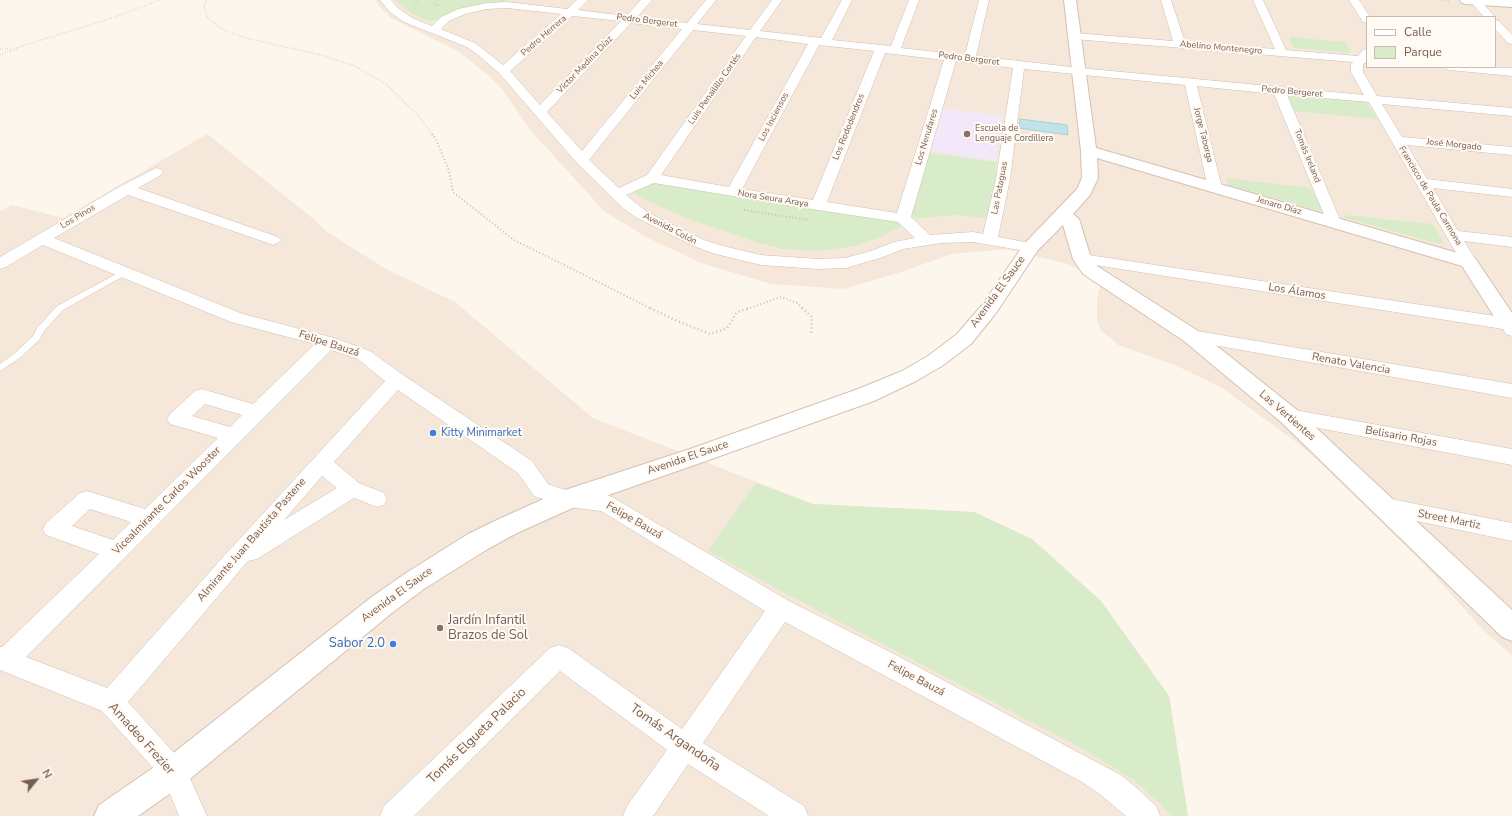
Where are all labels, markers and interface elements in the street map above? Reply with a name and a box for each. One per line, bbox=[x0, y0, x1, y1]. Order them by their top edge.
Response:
street label: Pedro Bergeret bbox=[616, 12, 678, 30]
street label: Pedro Herrera bbox=[519, 13, 569, 59]
legend bbox=[1366, 16, 1496, 68]
text: Calle bbox=[1404, 24, 1432, 40]
street label: Víctor Medina Díaz bbox=[555, 34, 615, 96]
street label: Abelino Montenegro bbox=[1179, 39, 1263, 57]
text: Parque bbox=[1404, 44, 1442, 60]
street label: Pedro Bergeret bbox=[938, 50, 1000, 68]
street label: Luis Penailillo Cortés bbox=[686, 51, 744, 127]
street label: Luis Michea bbox=[628, 58, 666, 102]
street label: Pedro Bergeret bbox=[1261, 84, 1323, 100]
street label: Los Inciensos bbox=[757, 91, 791, 143]
street label: Los Rododendros bbox=[831, 92, 867, 162]
street label: Jorge Taborga bbox=[1191, 106, 1215, 164]
street label: Los Nenufares bbox=[913, 108, 941, 166]
place label: Escuela de Lenguaje Cordillera bbox=[975, 124, 1053, 145]
street label: Tomás Ireland bbox=[1291, 128, 1323, 184]
marker: Escuela de Lenguaje Cordillera bbox=[962, 129, 972, 139]
street label: José Morgado bbox=[1426, 137, 1482, 153]
street label: Francisco de Paula Carmona bbox=[1396, 144, 1464, 248]
street label: Las Pataguas bbox=[990, 161, 1010, 215]
street label: Nora Seura Araya bbox=[737, 188, 809, 210]
street label: Jenaro Díaz bbox=[1256, 195, 1302, 217]
street label: Los Pinos bbox=[59, 202, 97, 232]
street label: Avenida Colón bbox=[641, 211, 699, 247]
street label: Avenida El Sauce bbox=[968, 254, 1028, 330]
street label: Los Álamos bbox=[1267, 281, 1327, 303]
street label: Felipe Bauzá bbox=[297, 328, 361, 360]
street label: Renato Valencia bbox=[1311, 351, 1391, 377]
street label: Las Vertientes bbox=[1256, 388, 1318, 444]
street label: Belisario Rojas bbox=[1364, 424, 1438, 450]
place label: Kitty Minimarket bbox=[441, 426, 522, 440]
marker: Kitty Minimarket bbox=[428, 428, 438, 438]
street label: Avenida El Sauce bbox=[646, 438, 730, 478]
street label: Vicealmirante Carlos Wooster bbox=[110, 444, 224, 558]
street label: Almirante Juan Bautista Pastene bbox=[195, 476, 309, 604]
street label: Felipe Bauzá bbox=[603, 500, 665, 542]
street label: Street Martiz bbox=[1416, 507, 1482, 533]
street label: Avenida El Sauce bbox=[359, 565, 435, 625]
place label: Jardín Infantil Brazos de Sol bbox=[448, 613, 528, 644]
marker: Jardín Infantil Brazos de Sol bbox=[435, 623, 445, 633]
place label: Sabor 2.0 bbox=[329, 636, 385, 652]
marker: Sabor 2.0 bbox=[388, 639, 398, 649]
street label: Felipe Bauzá bbox=[885, 658, 947, 700]
street label: Tomás Elgueta Palacio bbox=[424, 685, 530, 787]
street label: Amadeo Frezier bbox=[105, 700, 177, 778]
street label: Tomás Argandoña bbox=[627, 701, 723, 775]
north arrow bbox=[16, 760, 56, 800]
text: N bbox=[38, 766, 55, 781]

